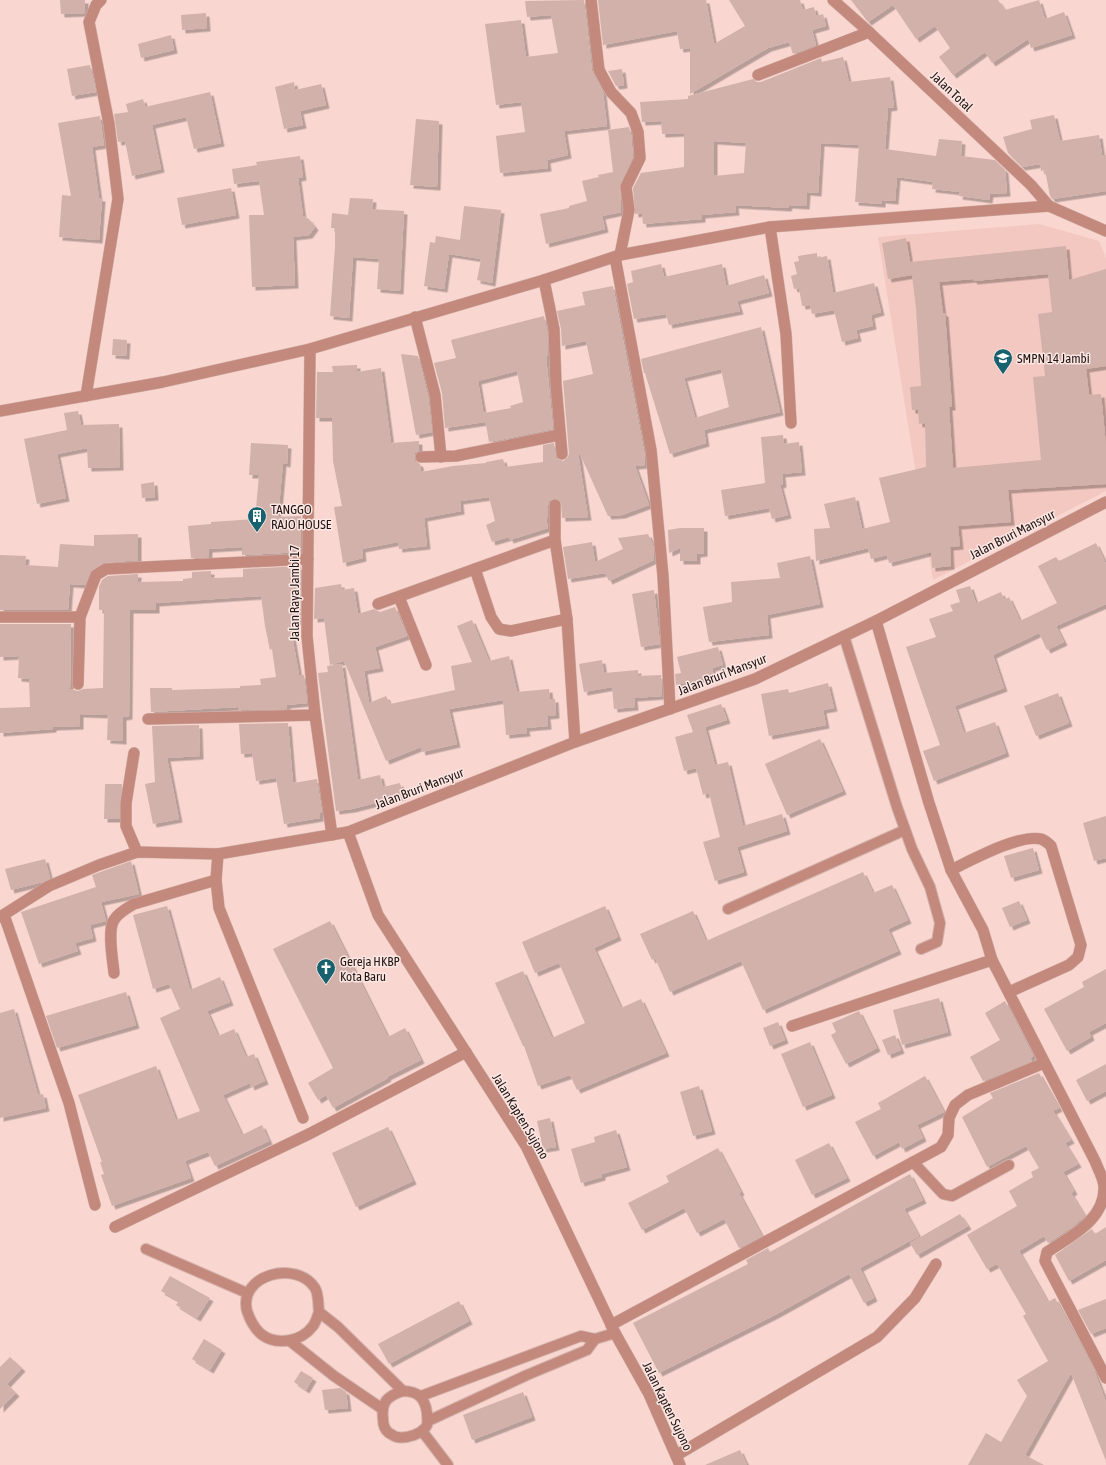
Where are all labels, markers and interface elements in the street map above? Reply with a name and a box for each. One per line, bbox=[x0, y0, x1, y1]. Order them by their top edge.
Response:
street label: Jalan Total bbox=[928, 68, 976, 115]
school or university icon: SMPN 14 Jambi bbox=[992, 347, 1014, 375]
place label: SMPN 14 Jambi bbox=[1017, 351, 1090, 366]
place label: TANGGO RAJO HOUSE bbox=[271, 502, 332, 532]
building icon: TANGGO RAJO HOUSE bbox=[246, 505, 268, 533]
street label: Jalan Bruri Mansyur bbox=[967, 506, 1058, 562]
street label: Jalan Raya Jambi 17 bbox=[287, 545, 302, 641]
street label: Jalan Bruri Mansyur bbox=[676, 651, 769, 698]
street label: Jalan Bruri Mansyur bbox=[373, 765, 466, 812]
place label: Gereja HKBP Kota Baru bbox=[340, 954, 400, 984]
church icon: Gereja HKBP Kota Baru bbox=[315, 957, 337, 985]
street label: Jalan Kapten Sujono bbox=[489, 1071, 552, 1162]
street label: Jalan Kapten Sujono bbox=[640, 1359, 696, 1453]

